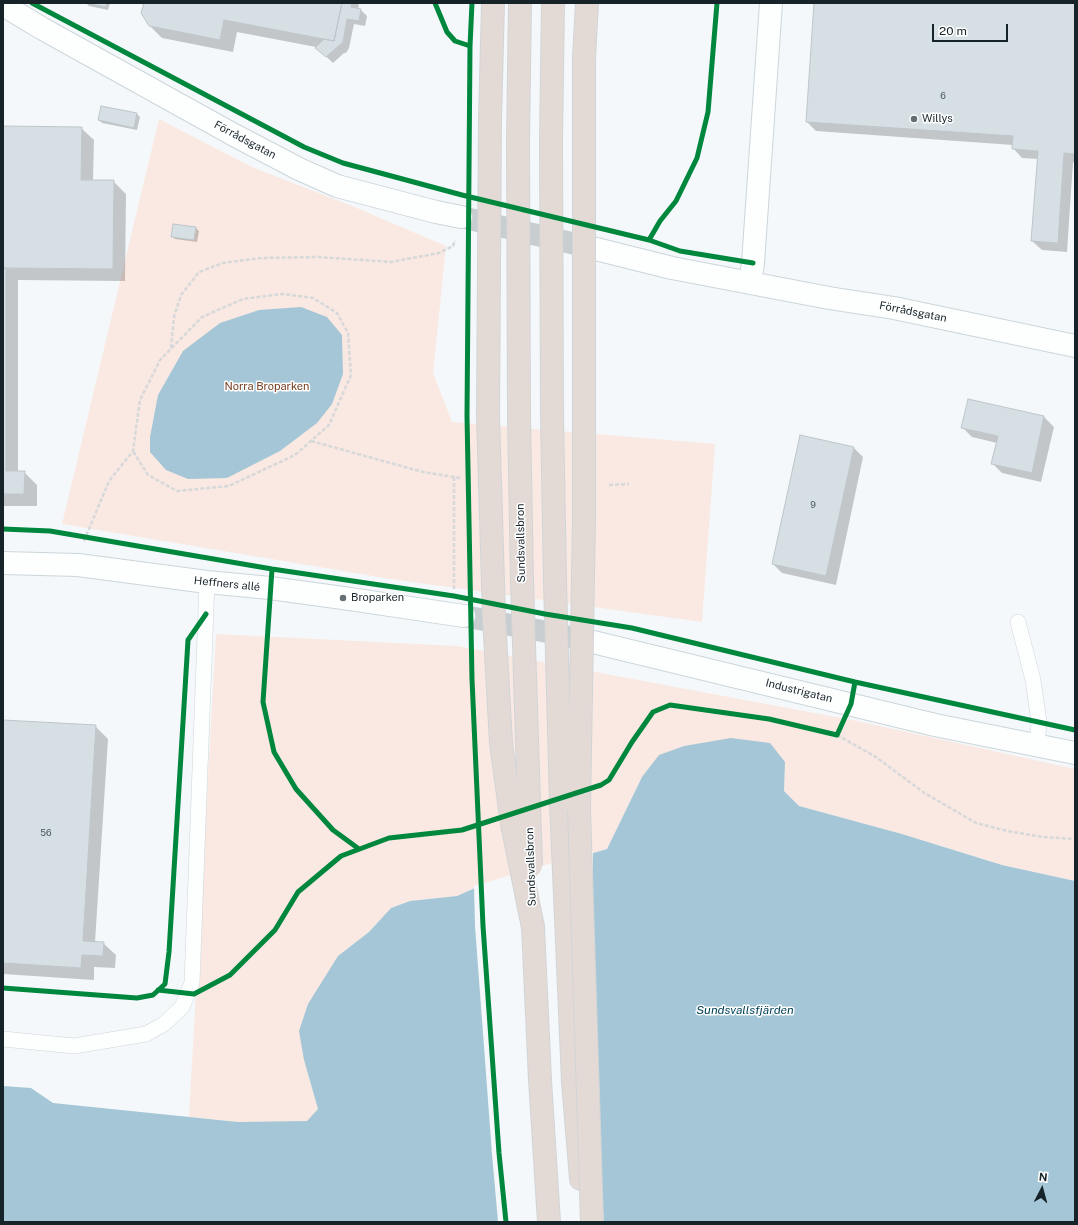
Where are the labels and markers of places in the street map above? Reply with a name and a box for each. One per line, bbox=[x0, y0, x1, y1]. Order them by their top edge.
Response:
place label: Willys bbox=[922, 112, 953, 126]
marker: Willys bbox=[909, 114, 919, 124]
place label: Broparken bbox=[351, 591, 404, 605]
marker: Broparken bbox=[338, 593, 348, 603]

